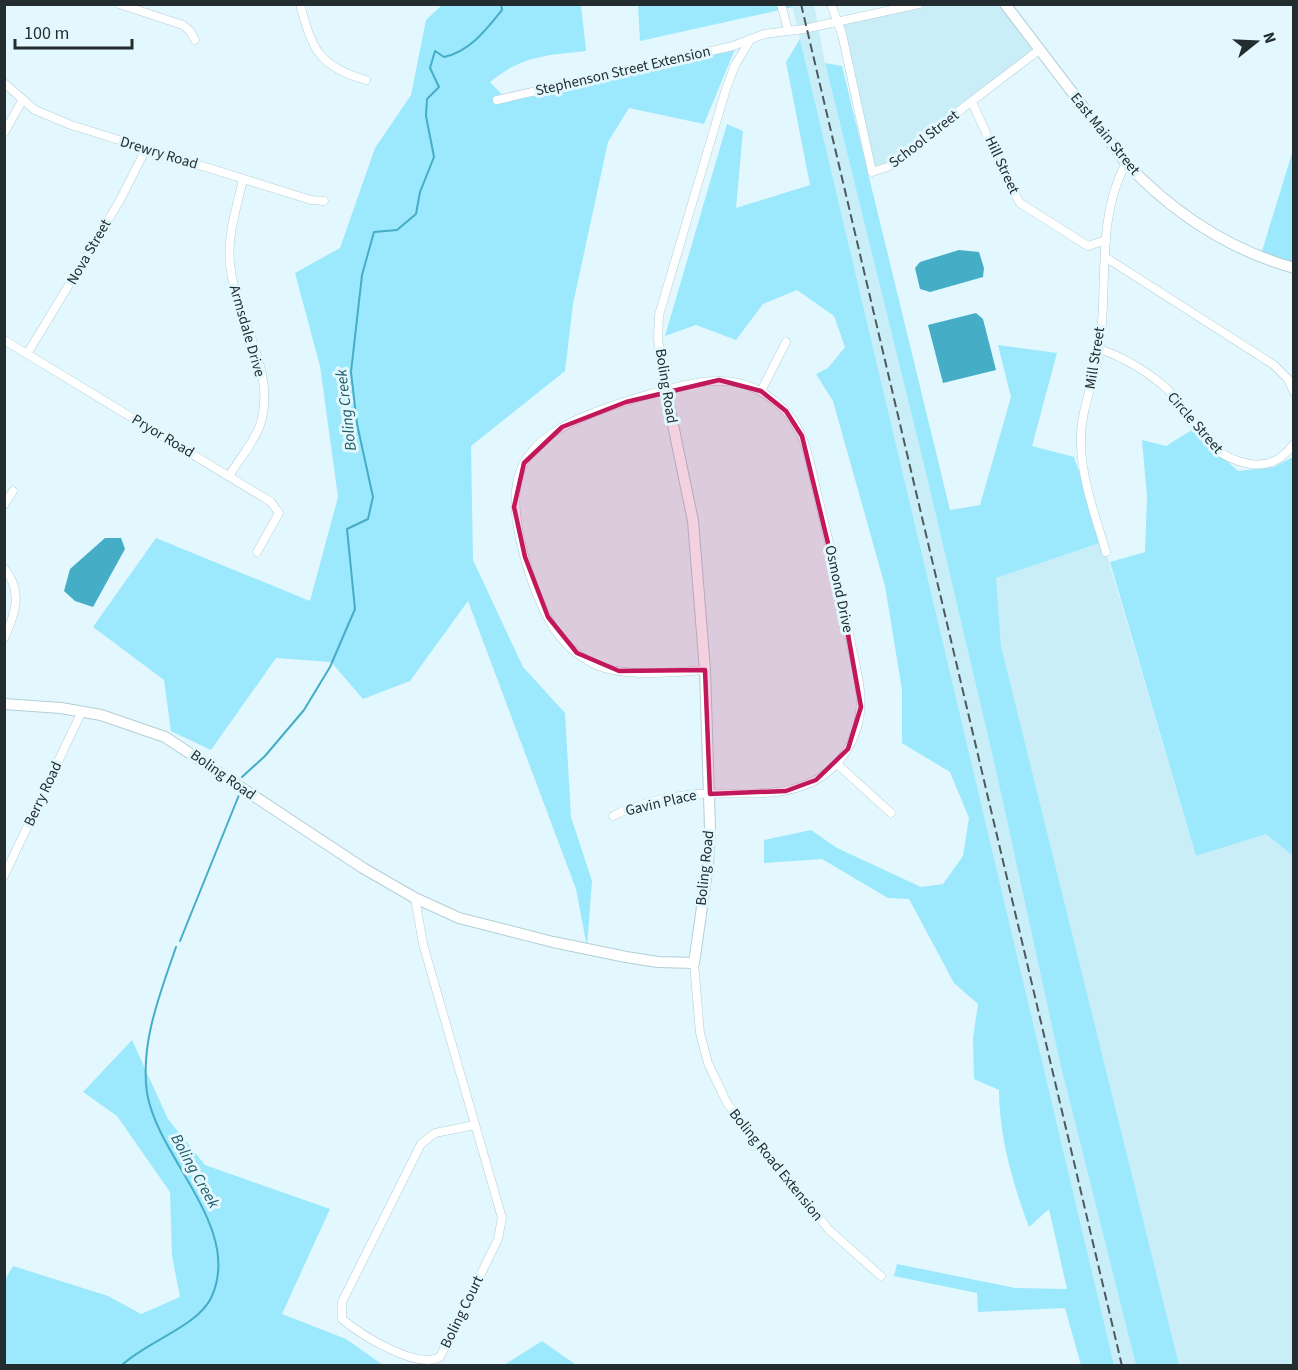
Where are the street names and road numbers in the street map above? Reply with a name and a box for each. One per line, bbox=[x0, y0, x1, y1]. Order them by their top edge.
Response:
street label: Stephenson Street Extension bbox=[533, 41, 713, 101]
street label: East Main Street bbox=[1065, 88, 1145, 180]
street label: School Street bbox=[885, 105, 963, 173]
street label: Drewry Road bbox=[117, 131, 201, 175]
street label: Hill Street bbox=[979, 133, 1025, 197]
street label: Nova Street bbox=[62, 215, 116, 289]
street label: Armsdale Drive bbox=[224, 283, 270, 379]
street label: Mill Street bbox=[1080, 325, 1110, 391]
street label: Boling Road bbox=[650, 347, 682, 425]
street label: Circle Street bbox=[1162, 387, 1228, 459]
street label: Pryor Road bbox=[128, 409, 198, 463]
street label: Osmond Drive bbox=[819, 543, 859, 635]
street label: Boling Road bbox=[186, 745, 260, 805]
street label: Berry Road bbox=[19, 758, 67, 830]
street label: Gavin Place bbox=[623, 785, 699, 821]
street label: Boling Road bbox=[691, 829, 719, 907]
street label: Boling Road Extension bbox=[724, 1104, 828, 1226]
street label: Boling Court bbox=[435, 1272, 489, 1352]

